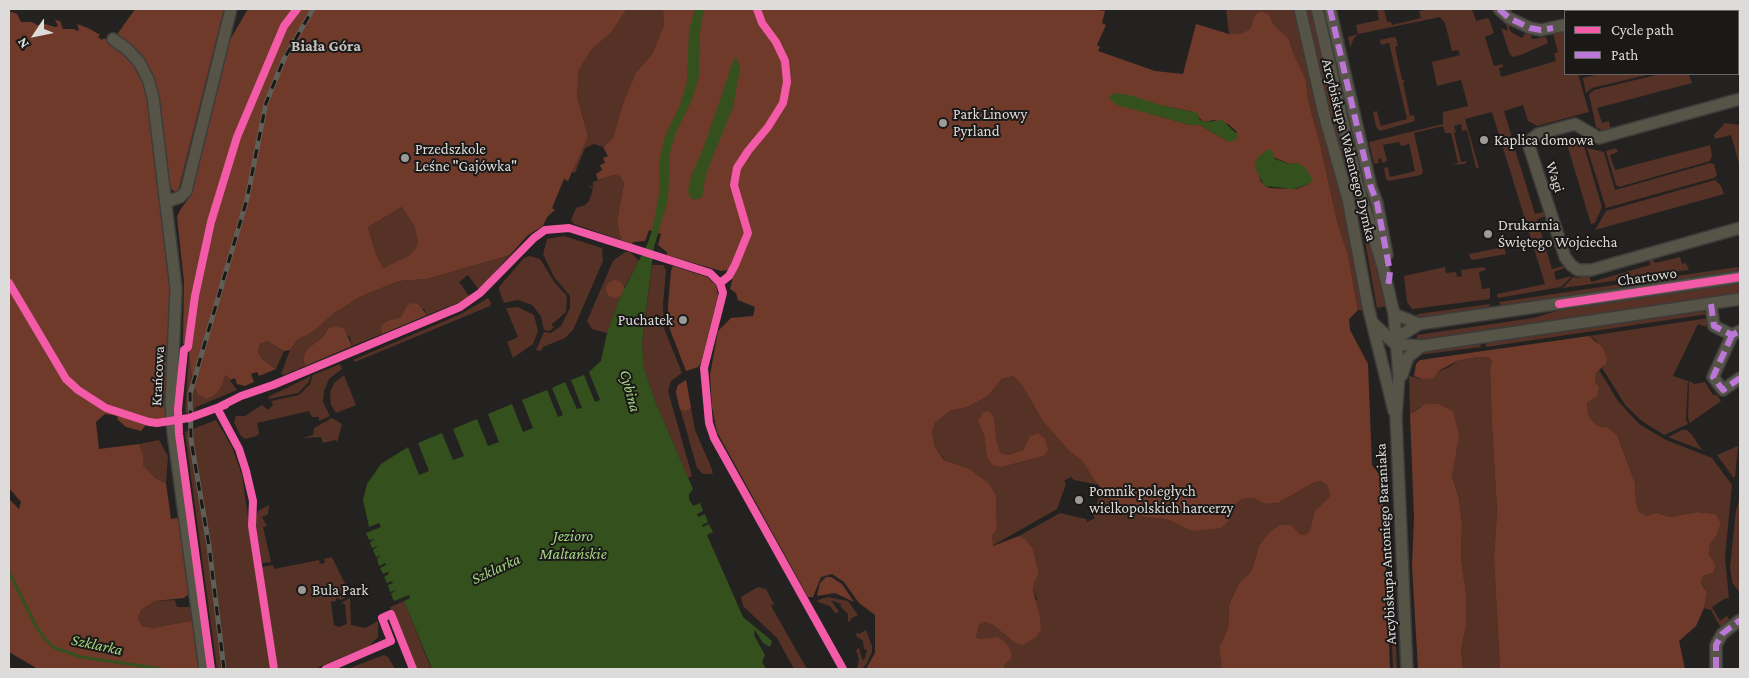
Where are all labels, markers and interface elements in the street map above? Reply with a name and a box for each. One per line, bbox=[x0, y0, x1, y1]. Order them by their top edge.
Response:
north arrow bbox=[10, 10, 60, 60]
legend bbox=[1564, 10, 1739, 75]
text: Cycle path bbox=[1611, 22, 1674, 38]
text: N bbox=[13, 35, 32, 52]
district label: Biała Góra bbox=[291, 36, 361, 56]
text: Path bbox=[1611, 47, 1638, 63]
street label: Arcybiskupa Walentego Dymka bbox=[1318, 57, 1380, 243]
place label: Park Linowy Pyrland bbox=[953, 105, 1027, 140]
marker: Park Linowy Pyrland bbox=[937, 117, 949, 129]
place label: Kaplica domowa bbox=[1494, 131, 1594, 149]
marker: Kaplica domowa bbox=[1478, 134, 1490, 146]
place label: Przedszkole Leśne "Gajówka" bbox=[415, 140, 517, 175]
marker: Przedszkole Leśne "Gajówka" bbox=[399, 152, 411, 164]
street label: Wagi bbox=[1542, 159, 1568, 195]
place label: Drukarnia Świętego Wojciecha bbox=[1498, 216, 1617, 251]
marker: Drukarnia Świętego Wojciecha bbox=[1482, 228, 1494, 240]
street label: Chartowo bbox=[1616, 264, 1678, 290]
place label: Puchatek bbox=[618, 311, 673, 329]
marker: Puchatek bbox=[677, 314, 689, 326]
street label: Krańcowa bbox=[147, 346, 169, 406]
water label: Cybina bbox=[615, 368, 645, 414]
street label: Arcybiskupa Antoniego Baraniaka bbox=[1372, 443, 1400, 645]
place label: Pomnik poległych wielkopolskich harcerzy bbox=[1089, 482, 1233, 517]
marker: Pomnik poległych wielkopolskich harcerzy bbox=[1073, 494, 1085, 506]
water label: Jezioro Maltańskie bbox=[539, 526, 607, 564]
water label: Szklarka bbox=[468, 549, 524, 589]
place label: Bula Park bbox=[312, 581, 368, 599]
marker: Bula Park bbox=[296, 584, 308, 596]
water label: Szklarka bbox=[70, 630, 124, 660]

